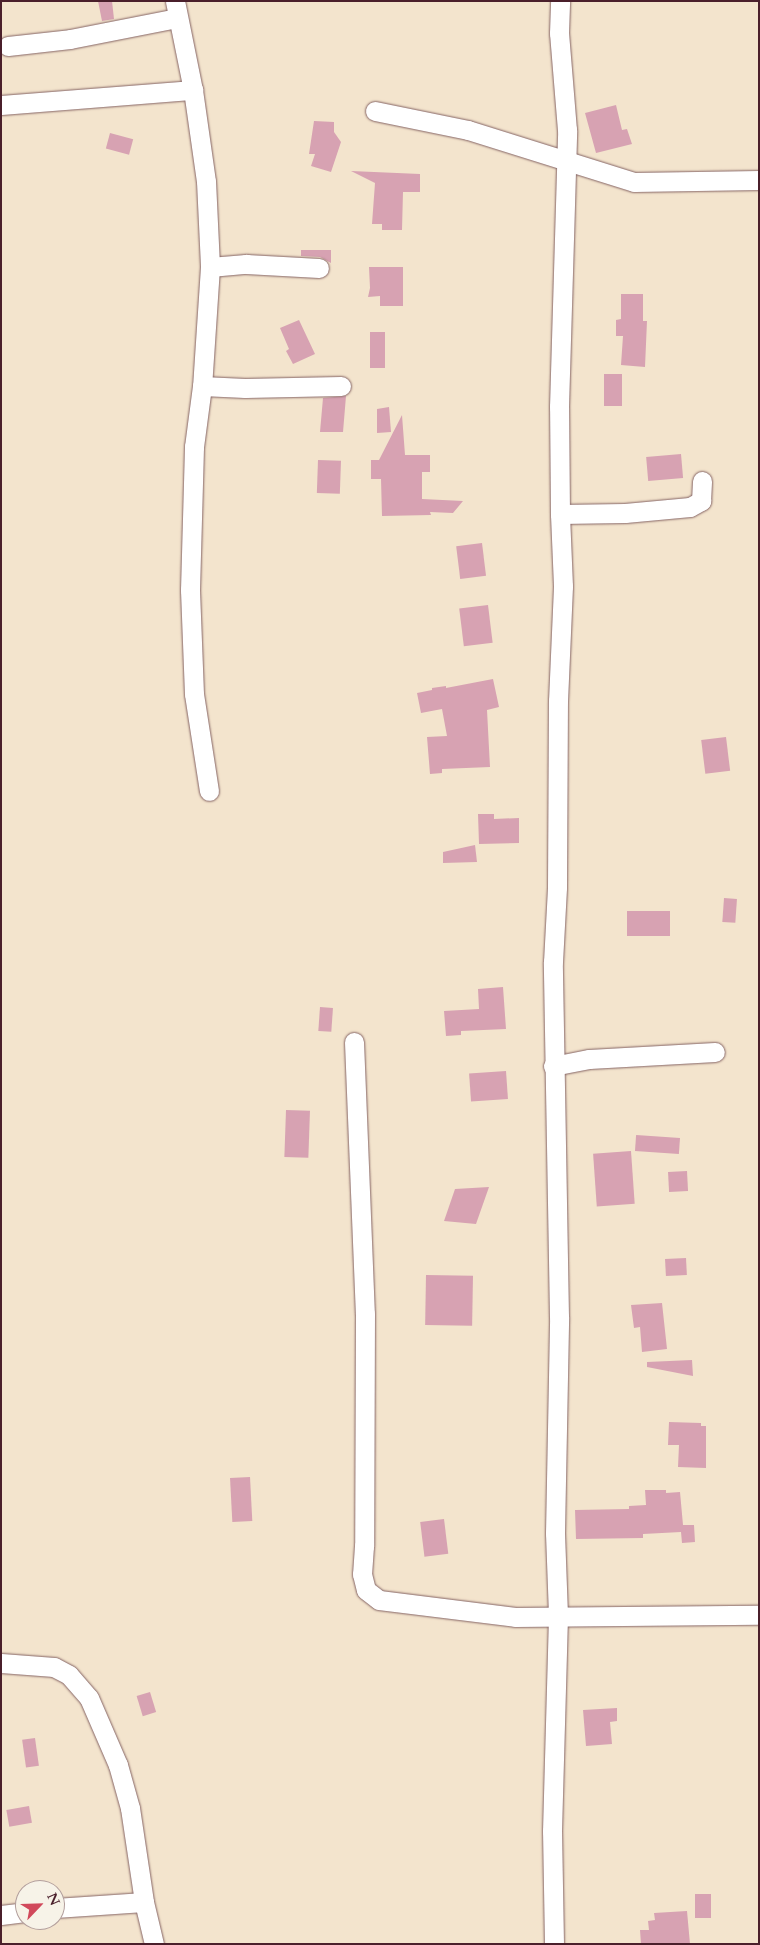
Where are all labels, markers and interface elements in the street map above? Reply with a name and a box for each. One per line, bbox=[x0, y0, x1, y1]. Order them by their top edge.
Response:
north arrow bbox=[15, 1880, 65, 1930]
text: N bbox=[42, 1890, 64, 1909]

